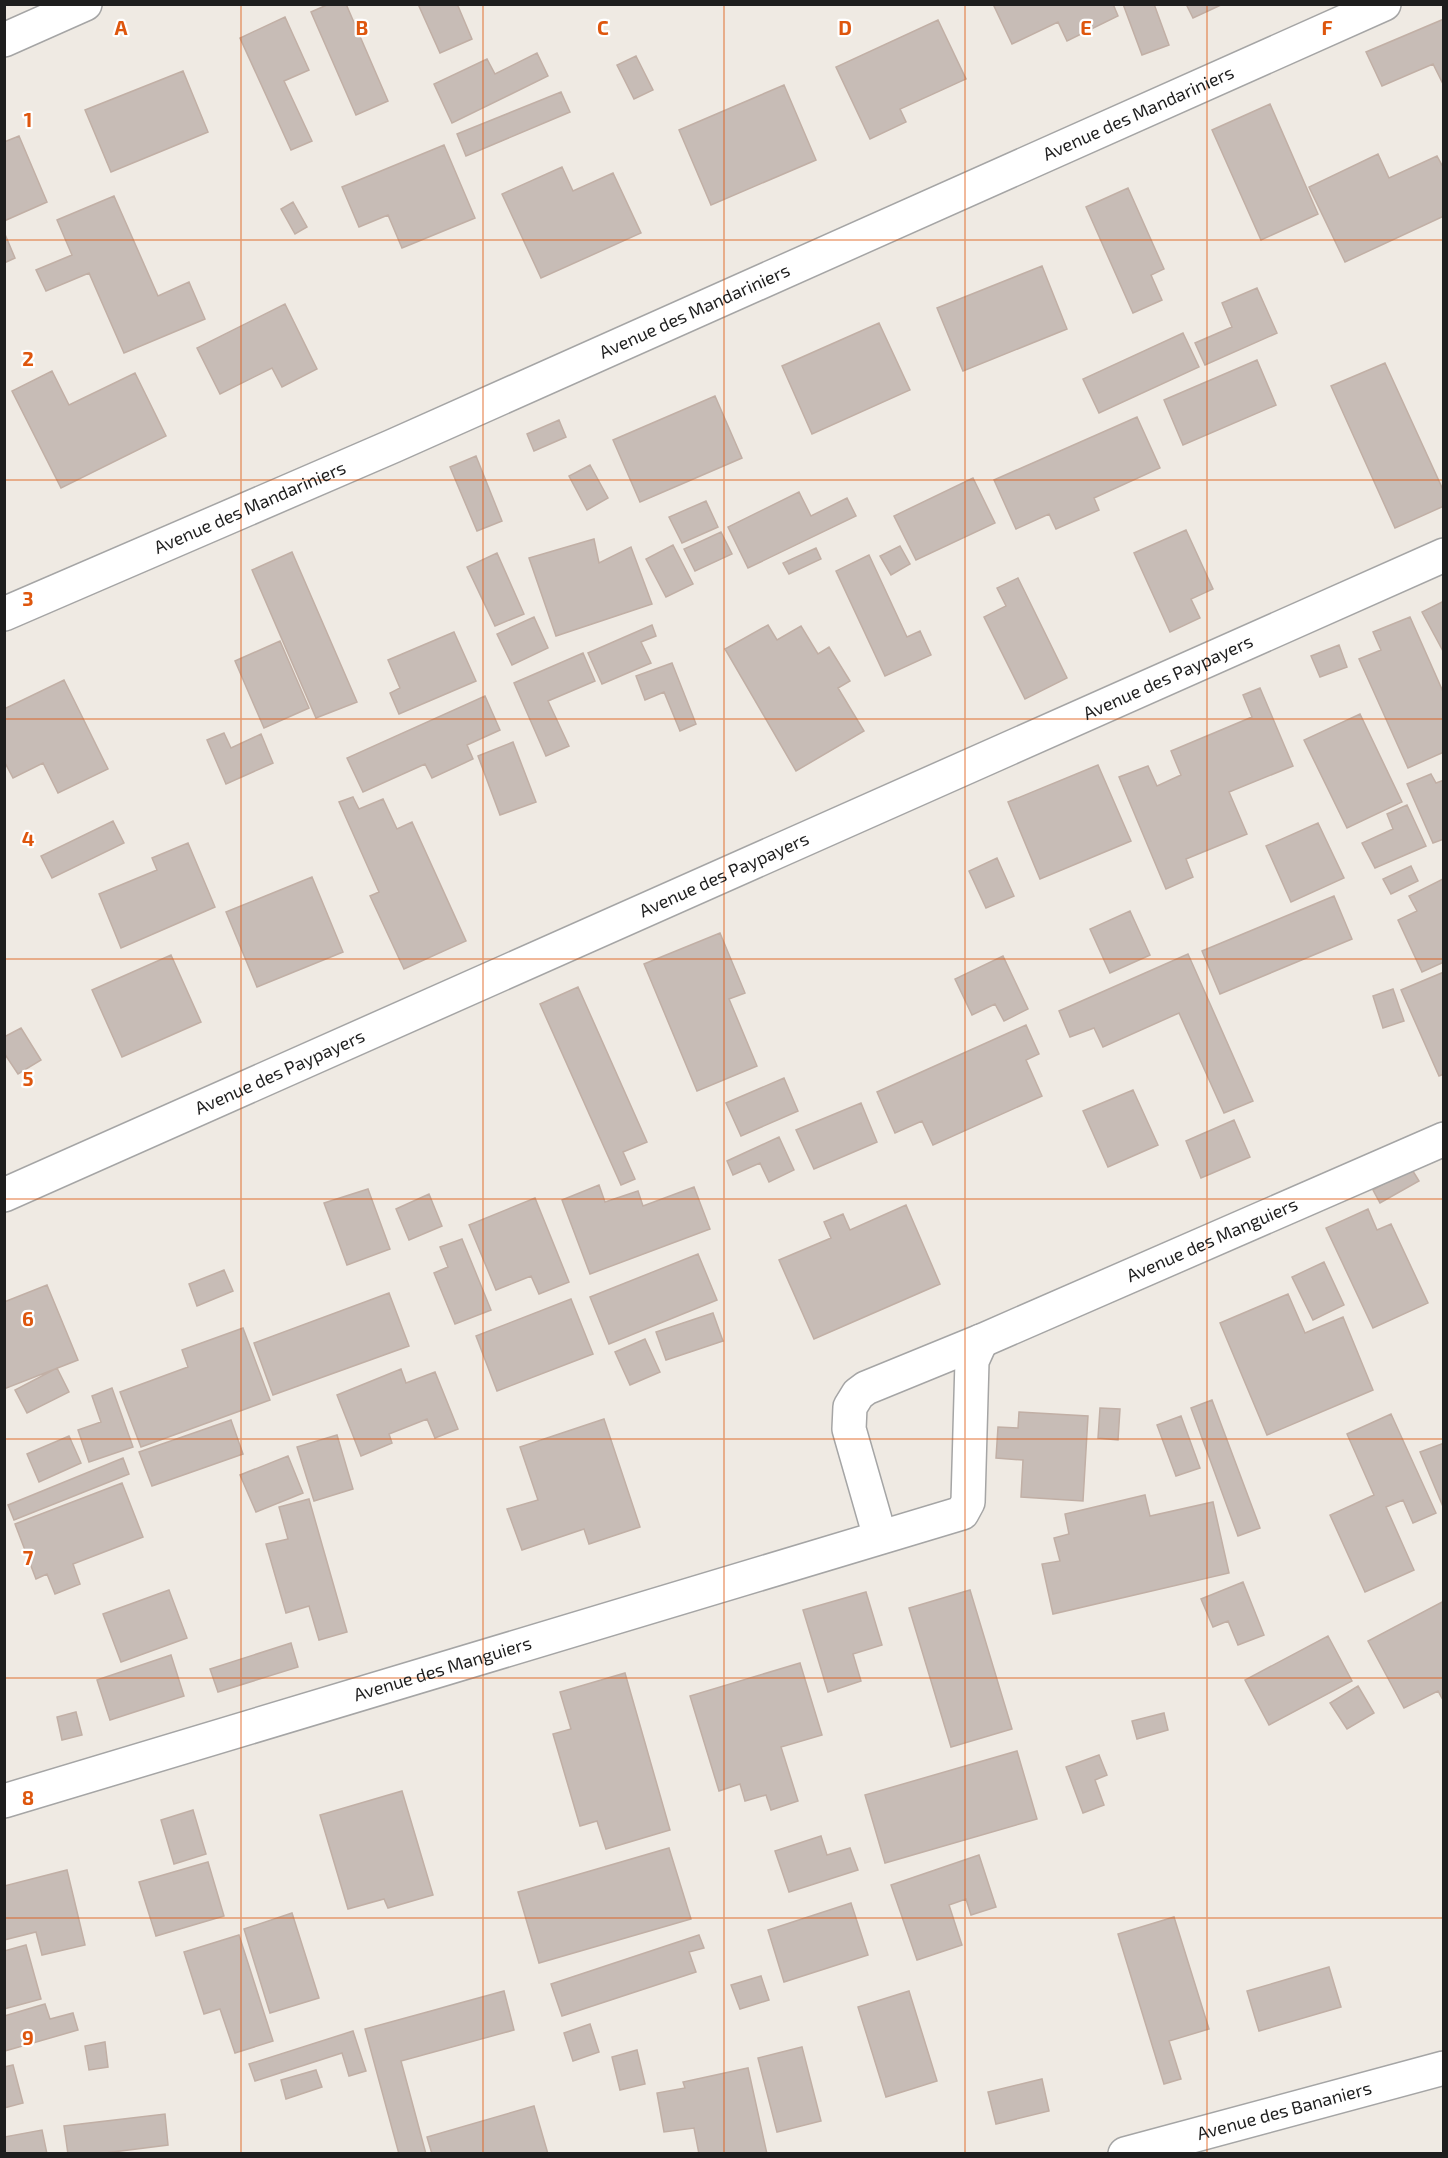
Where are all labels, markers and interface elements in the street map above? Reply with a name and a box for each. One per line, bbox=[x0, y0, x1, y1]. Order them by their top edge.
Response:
text: A bbox=[114, 15, 128, 39]
text: B bbox=[356, 15, 368, 39]
text: C bbox=[597, 15, 609, 39]
text: D bbox=[838, 15, 852, 39]
text: E bbox=[1080, 15, 1092, 39]
text: F bbox=[1321, 15, 1333, 39]
street label: Avenue des Mandariniers bbox=[1039, 60, 1237, 165]
text: 1 bbox=[24, 107, 32, 131]
street label: Avenue des Mandariniers bbox=[595, 258, 793, 363]
text: 2 bbox=[22, 346, 34, 370]
street label: Avenue des Mandariniers bbox=[150, 456, 349, 558]
text: 3 bbox=[22, 586, 34, 610]
street label: Avenue des Paypayers bbox=[1080, 629, 1256, 724]
text: 4 bbox=[22, 826, 35, 850]
street label: Avenue des Paypayers bbox=[635, 827, 812, 921]
street label: Avenue des Paypayers bbox=[191, 1024, 368, 1119]
text: 5 bbox=[22, 1066, 34, 1090]
street label: Avenue des Manguiers bbox=[1123, 1192, 1301, 1286]
text: 6 bbox=[22, 1306, 34, 1330]
text: 7 bbox=[23, 1545, 34, 1569]
street label: Avenue des Manguiers bbox=[351, 1631, 534, 1705]
text: 8 bbox=[22, 1785, 34, 1809]
text: 9 bbox=[22, 2025, 34, 2049]
street label: Avenue des Bananiers bbox=[1194, 2076, 1374, 2144]

